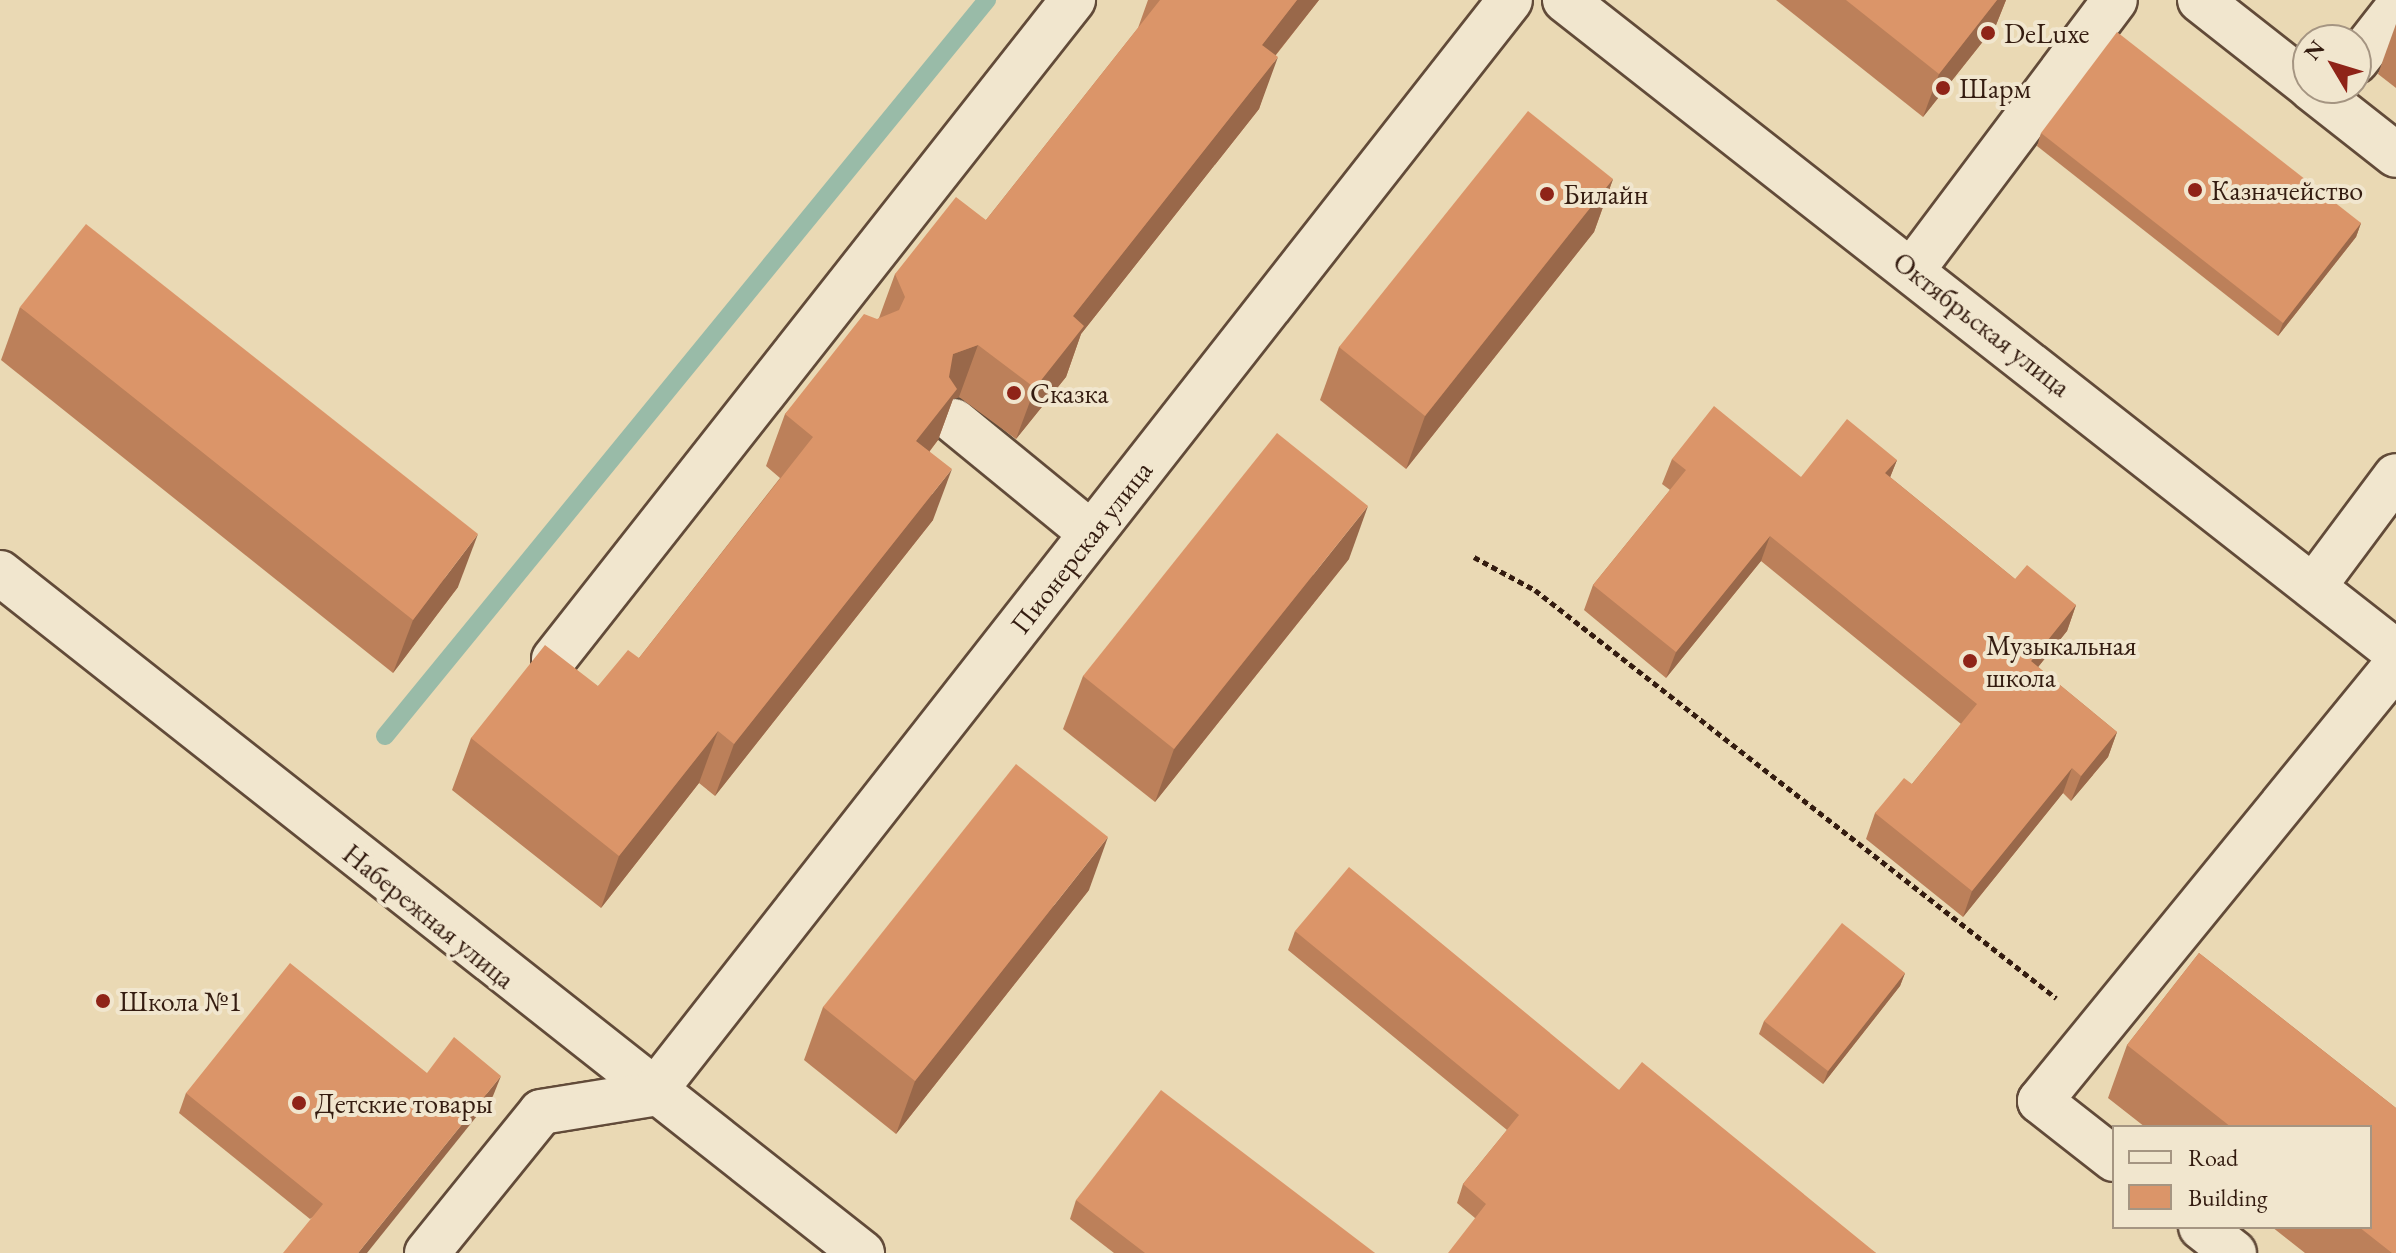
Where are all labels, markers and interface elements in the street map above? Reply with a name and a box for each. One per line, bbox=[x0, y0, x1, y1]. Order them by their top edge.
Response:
place label: DeLuxe bbox=[2004, 16, 2089, 50]
marker: DeLuxe bbox=[1979, 24, 1997, 42]
north arrow bbox=[2292, 24, 2372, 104]
text: N bbox=[2297, 34, 2331, 66]
place label: Шарм bbox=[1959, 71, 2031, 105]
marker: Шарм bbox=[1934, 79, 1952, 97]
place label: Казначейство bbox=[2211, 173, 2363, 207]
place label: Билайн bbox=[1563, 177, 1648, 211]
marker: Казначейство bbox=[2186, 181, 2204, 199]
marker: Билайн bbox=[1538, 185, 1556, 203]
street label: Октябрьская улица bbox=[1887, 244, 2077, 404]
place label: Сказка bbox=[1030, 376, 1109, 410]
marker: Сказка bbox=[1005, 384, 1023, 402]
street label: Пионерская улица bbox=[1003, 454, 1159, 640]
place label: Музыкальная школа bbox=[1986, 628, 2137, 694]
marker: Музыкальная школа bbox=[1961, 652, 1979, 670]
street label: Набережная улица bbox=[336, 836, 522, 996]
place label: Школа №1 bbox=[119, 984, 242, 1018]
marker: Школа №1 bbox=[94, 992, 112, 1010]
place label: Детские товары bbox=[315, 1086, 493, 1120]
marker: Детские товары bbox=[290, 1094, 308, 1112]
legend bbox=[2112, 1125, 2372, 1229]
text: Road bbox=[2188, 1142, 2238, 1173]
text: Building bbox=[2188, 1182, 2268, 1213]

